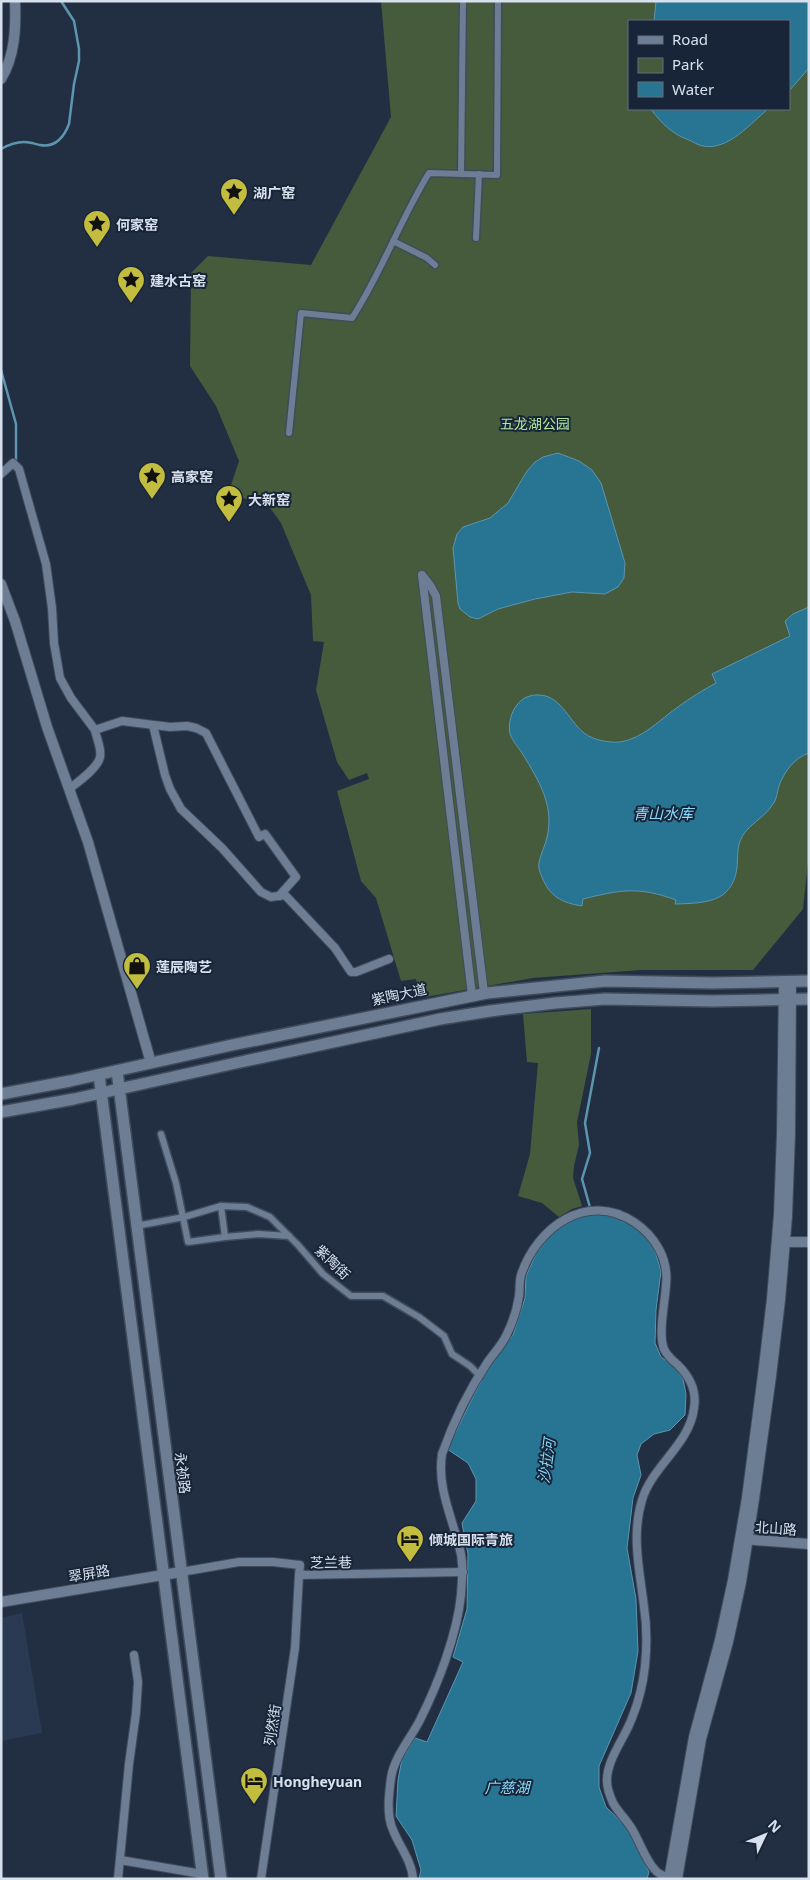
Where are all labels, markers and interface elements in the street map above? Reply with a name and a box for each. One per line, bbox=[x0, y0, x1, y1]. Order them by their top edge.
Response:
legend bbox=[628, 20, 790, 110]
text: Road bbox=[672, 29, 708, 49]
text: Park bbox=[672, 54, 704, 74]
text: Water bbox=[672, 79, 714, 99]
place icon: 湖广窑 bbox=[219, 177, 249, 216]
place label: 湖广窑 bbox=[253, 183, 295, 202]
place icon: 何家窑 bbox=[82, 209, 112, 248]
place label: 何家窑 bbox=[116, 215, 158, 234]
place icon: 建水古窑 bbox=[116, 265, 146, 304]
place label: 建水古窑 bbox=[150, 271, 206, 290]
park label: 五龙湖公园 bbox=[500, 414, 570, 433]
place icon: 高家窑 bbox=[137, 461, 167, 500]
place label: 高家窑 bbox=[171, 467, 213, 486]
place icon: 大新窑 bbox=[214, 484, 244, 523]
place label: 大新窑 bbox=[248, 490, 290, 509]
water label: 青山水库 bbox=[633, 803, 696, 823]
shop icon: 莲辰陶艺 bbox=[122, 951, 152, 990]
place label: 莲辰陶艺 bbox=[156, 957, 212, 976]
street label: 紫陶大道 bbox=[370, 979, 428, 1009]
street label: 紫陶街 bbox=[311, 1241, 355, 1283]
water label: 沙拉河 bbox=[533, 1434, 559, 1485]
street label: 永祯路 bbox=[171, 1451, 195, 1495]
street label: 北山路 bbox=[754, 1517, 798, 1539]
hotel icon: 倾城国际青旅 bbox=[395, 1524, 425, 1563]
place label: 倾城国际青旅 bbox=[429, 1530, 513, 1549]
street label: 芝兰巷 bbox=[310, 1552, 352, 1572]
street label: 翠屏路 bbox=[67, 1560, 111, 1586]
street label: 列然街 bbox=[259, 1703, 285, 1747]
hotel icon: Hongheyuan bbox=[239, 1766, 269, 1805]
place label: Hongheyuan bbox=[273, 1772, 362, 1791]
water label: 广慈湖 bbox=[484, 1777, 531, 1797]
north arrow bbox=[740, 1810, 790, 1860]
text: N bbox=[764, 1815, 786, 1836]

